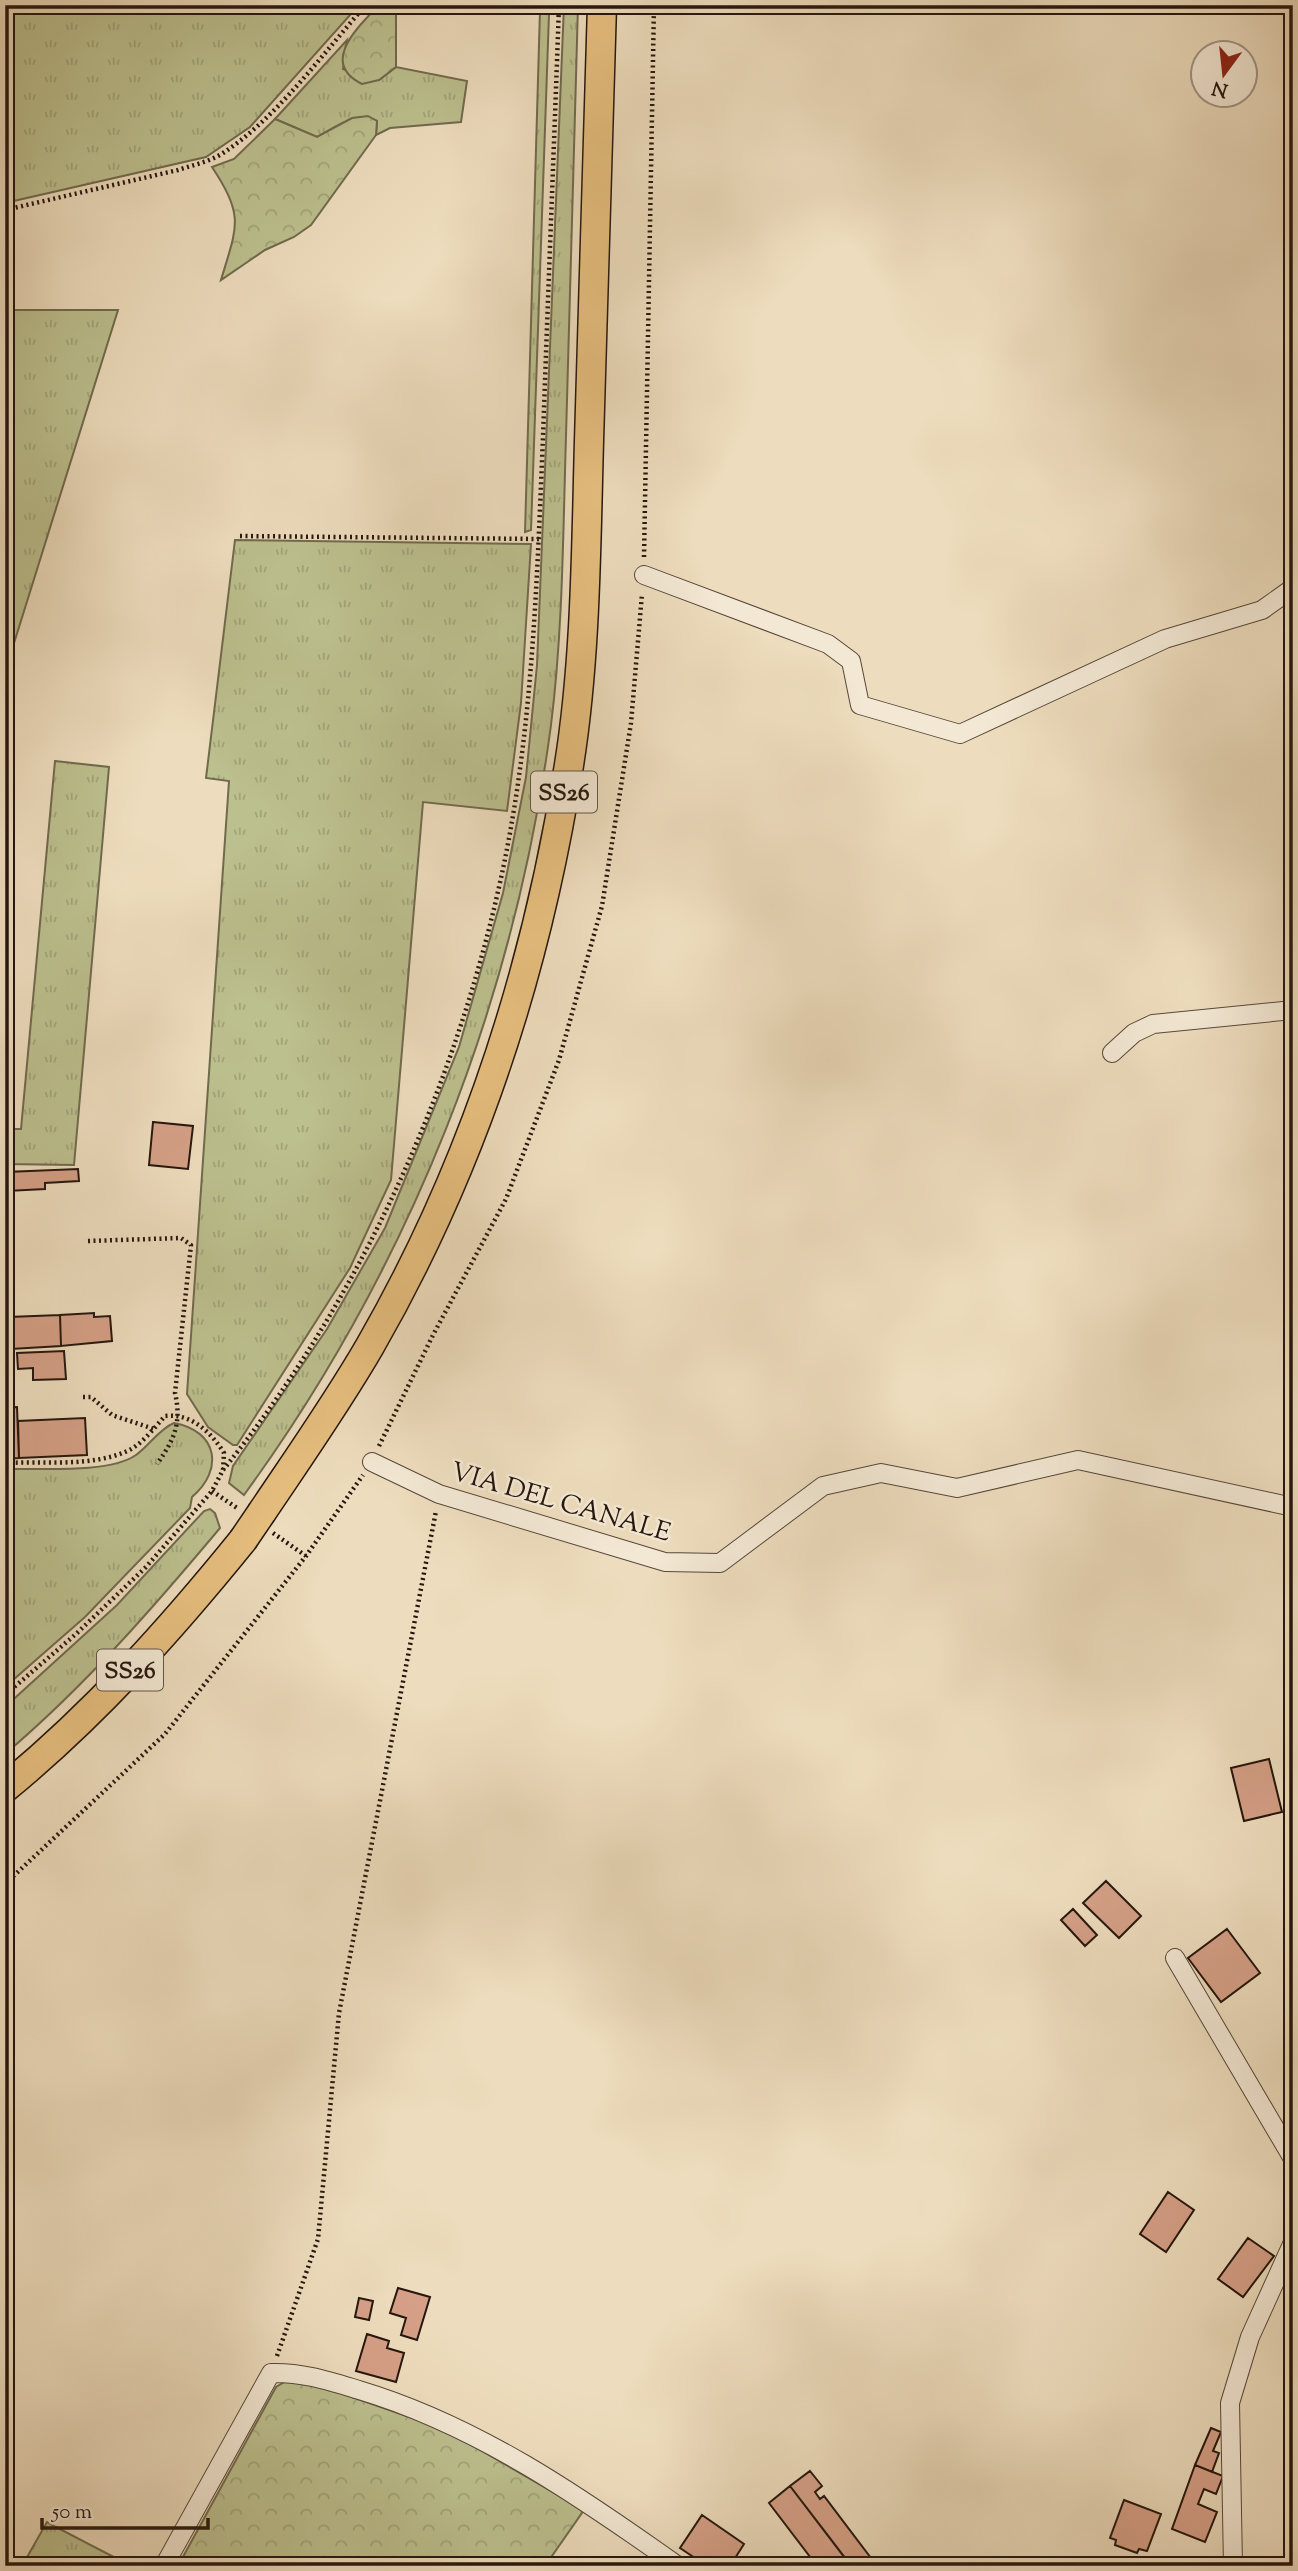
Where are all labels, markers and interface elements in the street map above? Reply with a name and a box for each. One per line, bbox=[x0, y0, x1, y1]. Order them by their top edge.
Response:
north arrow bbox=[1190, 38, 1260, 108]
text: N bbox=[1209, 73, 1231, 103]
road number: SS26 bbox=[531, 772, 597, 812]
street label: VIA DEL CANALE bbox=[446, 1454, 675, 1553]
road number: SS26 bbox=[97, 1650, 163, 1690]
scale bar bbox=[42, 2487, 208, 2531]
text: 50 m bbox=[51, 2498, 92, 2528]

